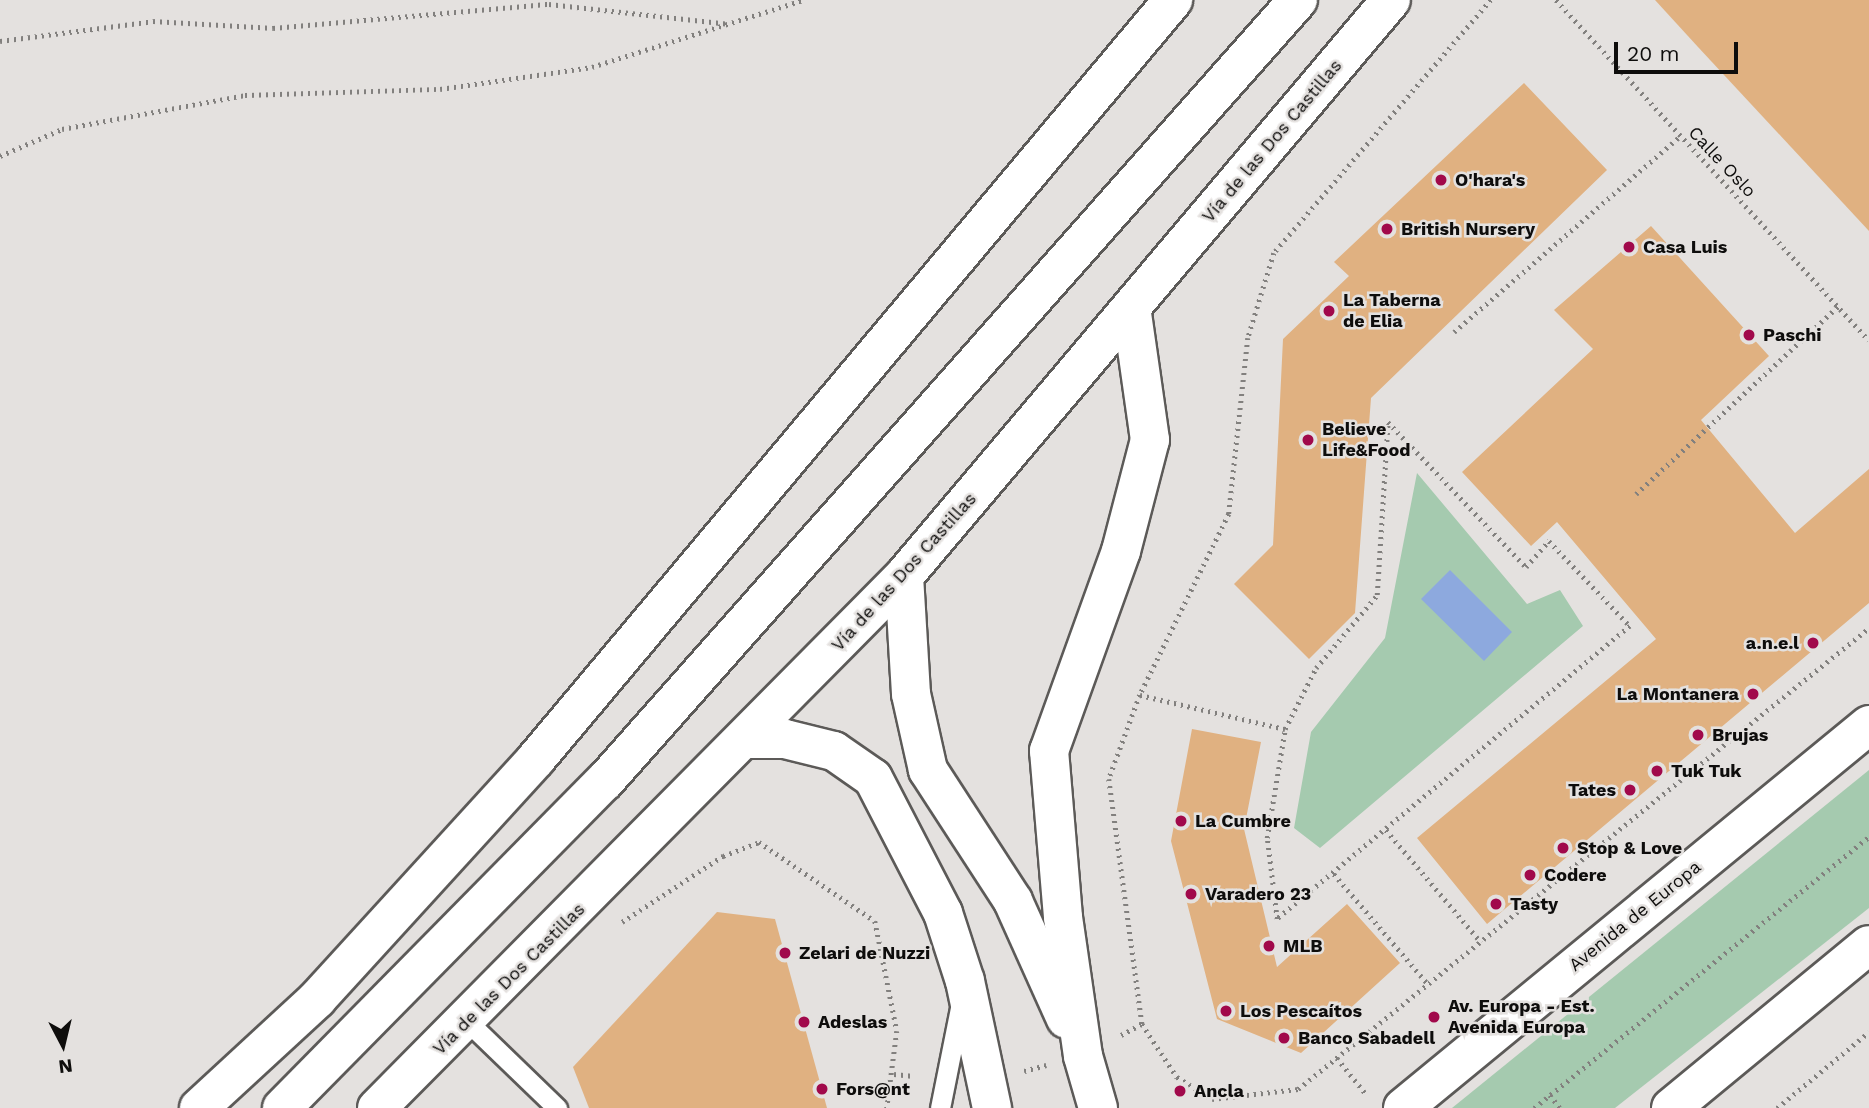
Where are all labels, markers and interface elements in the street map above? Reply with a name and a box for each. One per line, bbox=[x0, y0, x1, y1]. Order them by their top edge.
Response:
scale bar bbox=[1617, 28, 1741, 72]
text: 20 m bbox=[1627, 41, 1679, 66]
street label: Vía de las Dos Castillas bbox=[1197, 55, 1347, 227]
street label: Calle Oslo bbox=[1684, 122, 1760, 202]
place label: O'hara's bbox=[1455, 169, 1525, 191]
marker: O'hara's bbox=[1433, 172, 1449, 188]
place label: British Nursery bbox=[1401, 218, 1535, 240]
marker: British Nursery bbox=[1379, 221, 1395, 237]
place label: Casa Luis bbox=[1643, 236, 1728, 258]
marker: Casa Luis bbox=[1621, 239, 1637, 255]
place label: La Taberna de Elia bbox=[1343, 290, 1441, 332]
marker: La Taberna de Elia bbox=[1321, 303, 1337, 319]
place label: Paschi bbox=[1763, 324, 1822, 346]
marker: Paschi bbox=[1741, 327, 1757, 343]
place label: Believe Life&Food bbox=[1322, 419, 1410, 462]
marker: Believe Life&Food bbox=[1300, 432, 1316, 448]
street label: Vía de las Dos Castillas bbox=[827, 488, 981, 656]
place label: a.n.e.l bbox=[1746, 632, 1799, 654]
marker: a.n.e.l bbox=[1805, 635, 1821, 651]
place label: La Montanera bbox=[1616, 683, 1739, 705]
marker: La Montanera bbox=[1745, 686, 1761, 702]
place label: Brujas bbox=[1712, 724, 1768, 746]
marker: Brujas bbox=[1690, 727, 1706, 743]
place label: Tuk Tuk bbox=[1671, 760, 1742, 782]
marker: Tuk Tuk bbox=[1649, 763, 1665, 779]
place label: Tates bbox=[1568, 779, 1616, 801]
marker: Tates bbox=[1622, 782, 1638, 798]
place label: La Cumbre bbox=[1195, 810, 1291, 832]
marker: La Cumbre bbox=[1173, 813, 1189, 829]
place label: Stop & Love bbox=[1577, 837, 1682, 859]
marker: Stop & Love bbox=[1555, 840, 1571, 856]
street label: Avenida de Europa bbox=[1564, 856, 1706, 976]
place label: Codere bbox=[1544, 864, 1607, 886]
marker: Codere bbox=[1522, 867, 1538, 883]
place label: Varadero 23 bbox=[1205, 883, 1311, 905]
marker: Varadero 23 bbox=[1183, 886, 1199, 902]
place label: Tasty bbox=[1510, 893, 1558, 915]
marker: Tasty bbox=[1488, 896, 1504, 912]
street label: Vía de las Dos Castillas bbox=[428, 898, 590, 1060]
place label: MLB bbox=[1283, 935, 1323, 957]
marker: MLB bbox=[1261, 938, 1277, 954]
place label: Zelari de Nuzzi bbox=[799, 942, 930, 964]
marker: Zelari de Nuzzi bbox=[777, 945, 793, 961]
place label: Av. Europa - Est. Avenida Europa bbox=[1448, 996, 1595, 1038]
place label: Los Pescaítos bbox=[1240, 1000, 1362, 1022]
marker: Los Pescaítos bbox=[1218, 1003, 1234, 1019]
marker: Av. Europa - Est. Avenida Europa bbox=[1426, 1009, 1442, 1025]
north arrow bbox=[28, 1010, 98, 1080]
place label: Adeslas bbox=[818, 1011, 887, 1033]
marker: Adeslas bbox=[796, 1014, 812, 1030]
place label: Banco Sabadell bbox=[1298, 1027, 1435, 1049]
marker: Banco Sabadell bbox=[1276, 1030, 1292, 1046]
text: N bbox=[57, 1054, 74, 1079]
place label: Fors@nt bbox=[836, 1078, 910, 1100]
place label: Ancla bbox=[1194, 1080, 1244, 1102]
marker: Fors@nt bbox=[814, 1081, 830, 1097]
marker: Ancla bbox=[1172, 1083, 1188, 1099]

